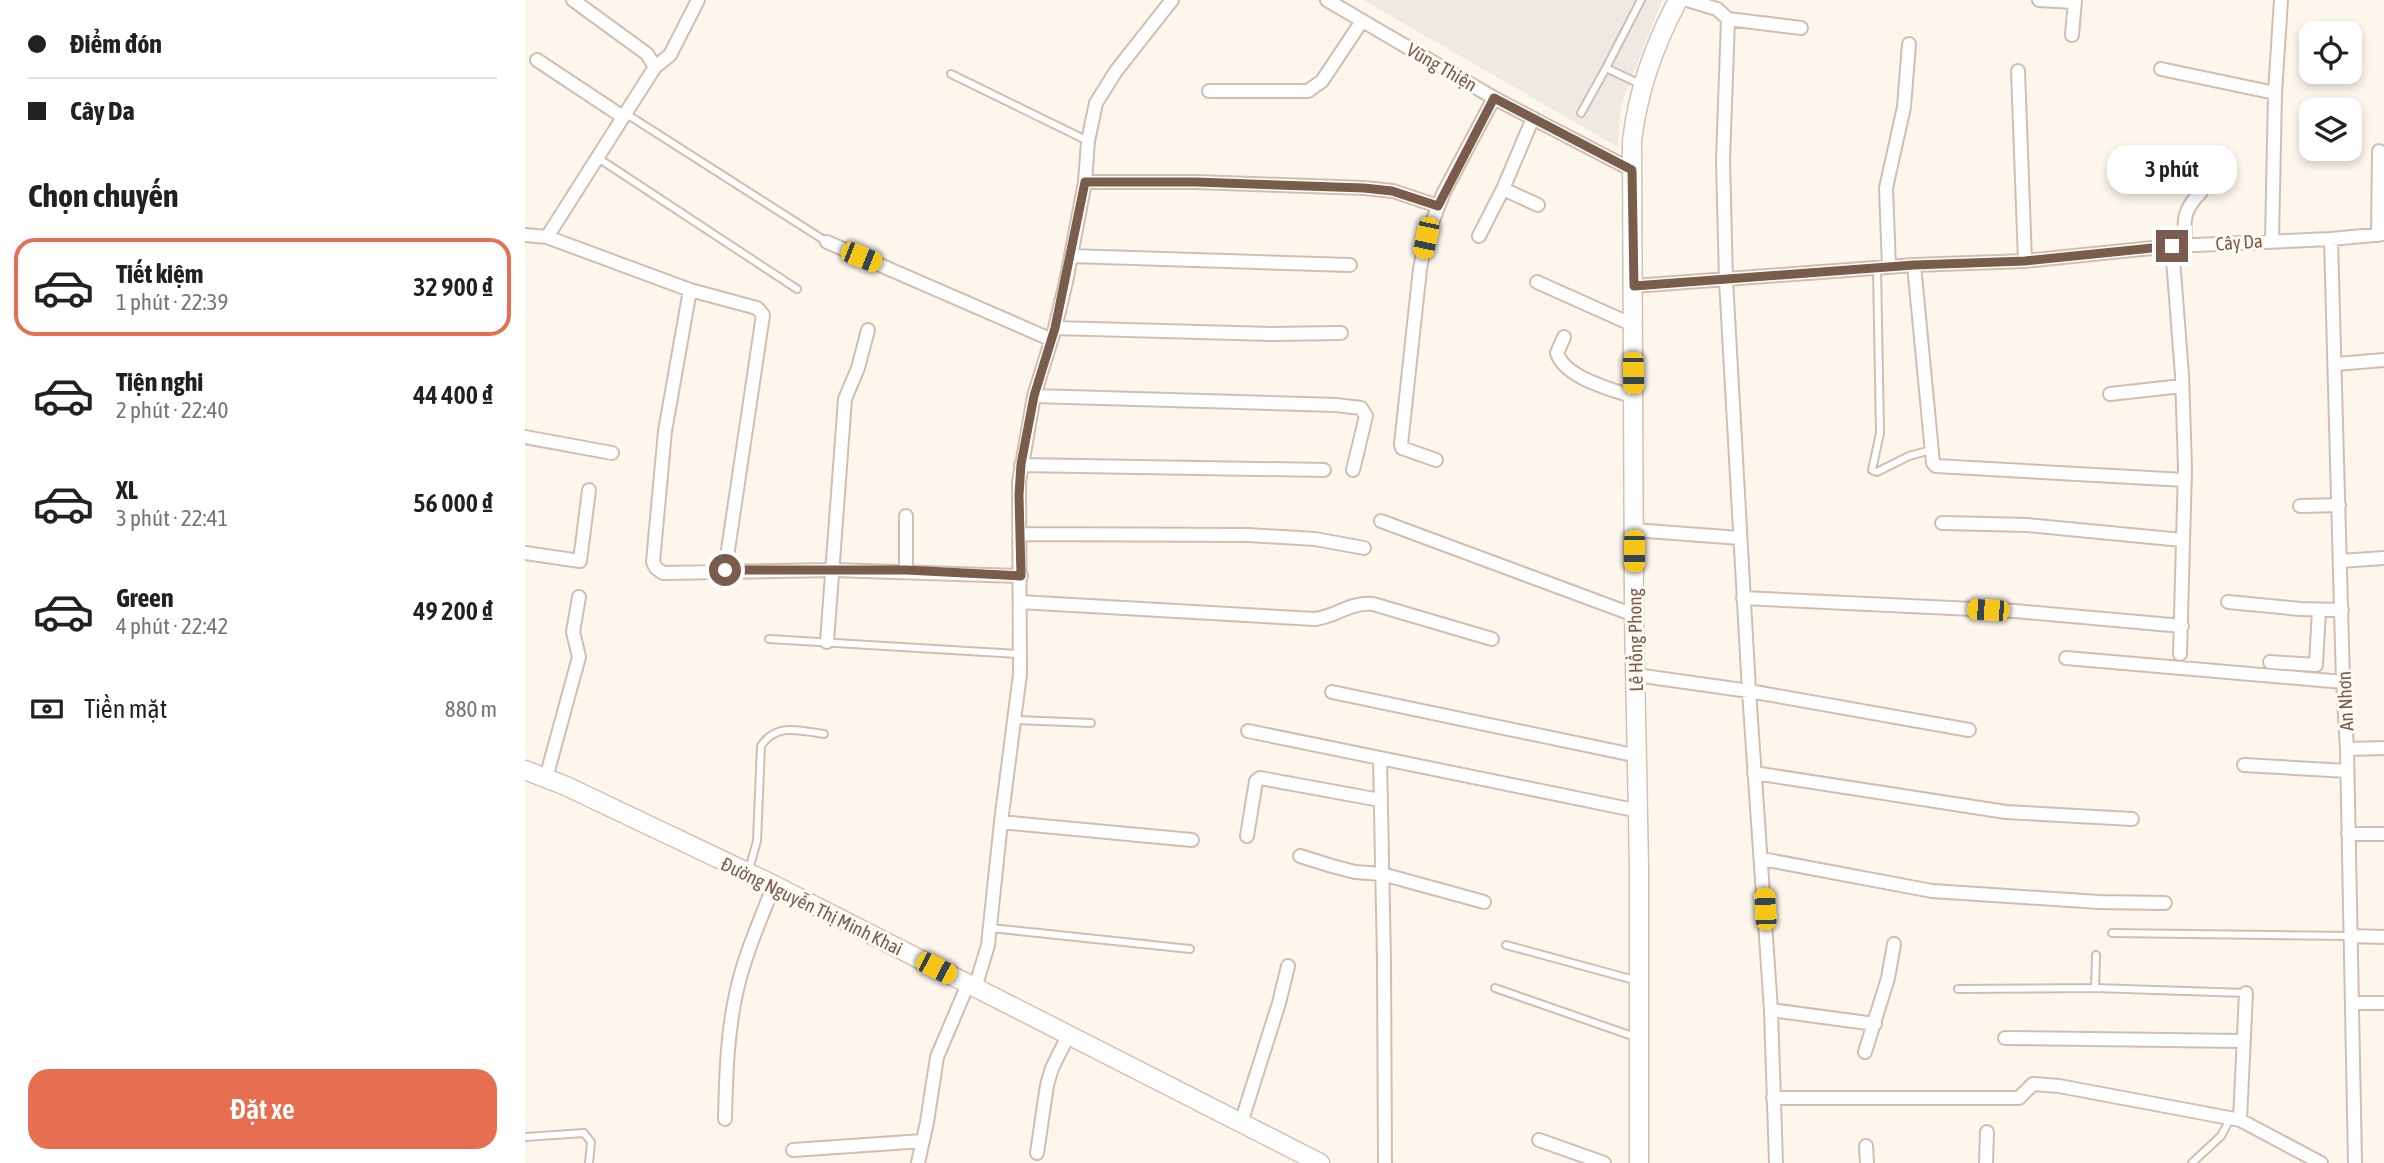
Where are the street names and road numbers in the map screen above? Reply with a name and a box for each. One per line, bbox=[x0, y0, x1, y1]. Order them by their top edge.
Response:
street label: Vũng Thiện bbox=[1403, 38, 1481, 96]
street label: Cây Da bbox=[2215, 229, 2263, 255]
street label: Lê Hồng Phong bbox=[1623, 587, 1647, 692]
street label: An Nhơn bbox=[2332, 671, 2358, 731]
street label: Đường Nguyễn Thị Minh Khai bbox=[718, 852, 906, 960]

